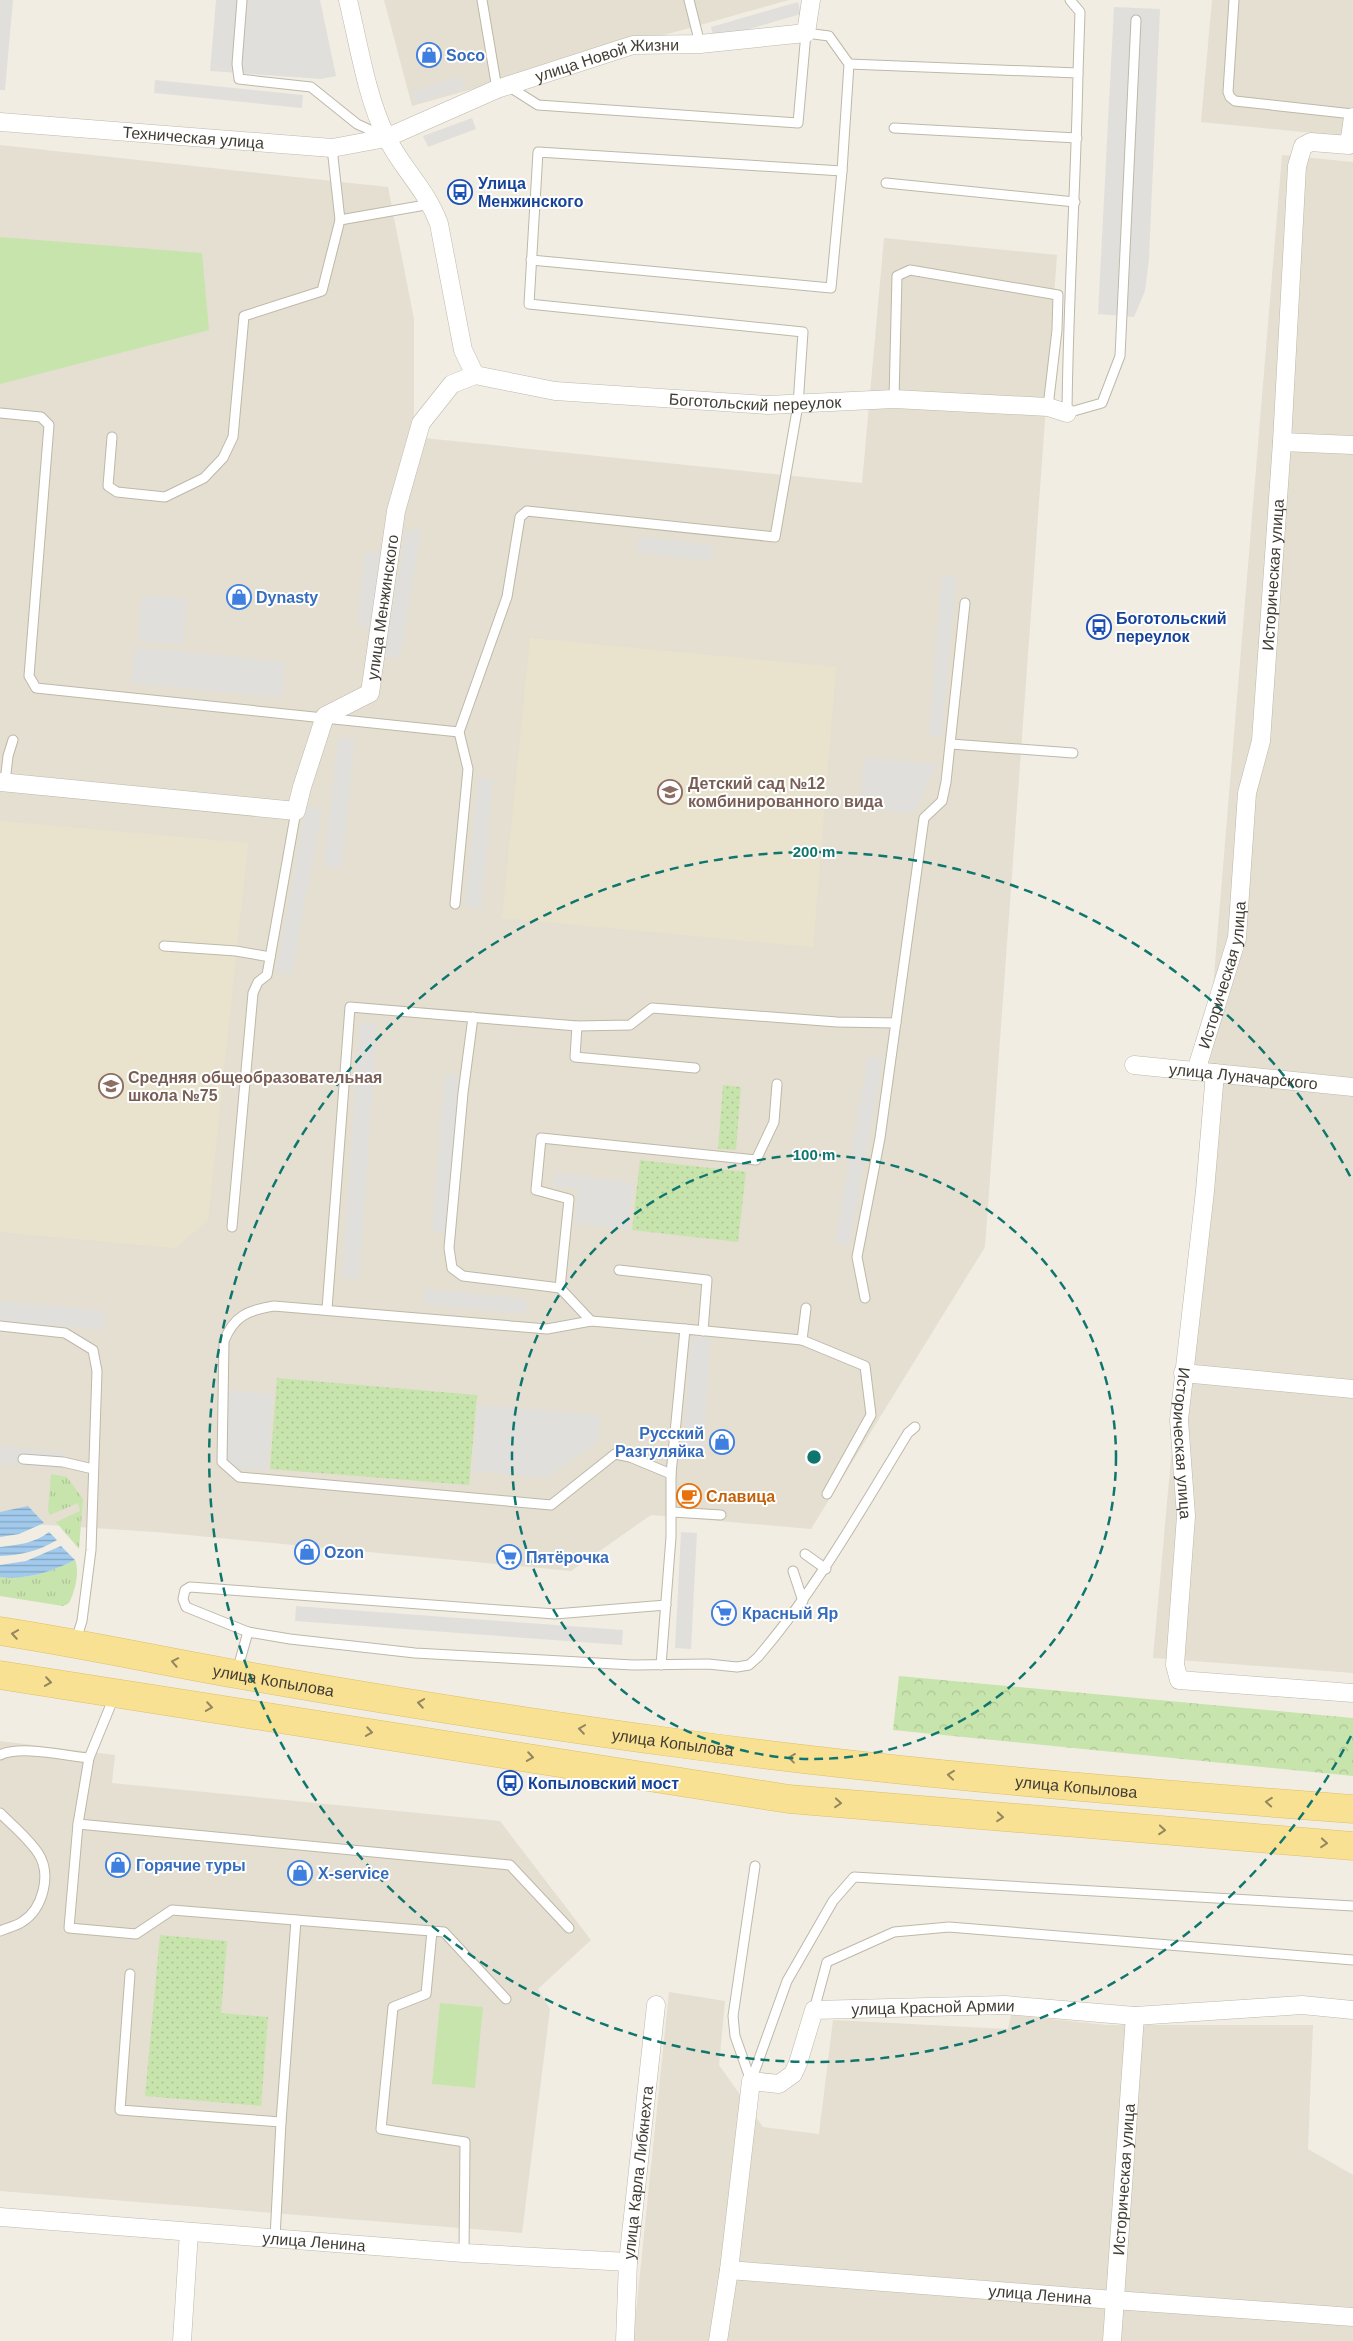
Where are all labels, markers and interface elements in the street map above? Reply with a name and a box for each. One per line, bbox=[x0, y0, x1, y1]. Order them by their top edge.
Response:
street label: улица Новой Жизни bbox=[533, 36, 679, 85]
shop icon: Soco bbox=[416, 42, 442, 68]
place label: Soco bbox=[446, 47, 485, 64]
street label: Техническая улица bbox=[122, 123, 265, 151]
place label: Улица Менжинского bbox=[478, 175, 584, 210]
bus stop icon: Улица Менжинского bbox=[447, 179, 473, 205]
street label: Боготольский переулок bbox=[668, 390, 842, 414]
street label: Историческая улица bbox=[1259, 498, 1286, 651]
street label: улица Менжинского bbox=[363, 533, 401, 681]
shop icon: Dynasty bbox=[226, 584, 252, 610]
place label: Dynasty bbox=[256, 589, 318, 606]
place label: Боготольский переулок bbox=[1116, 610, 1227, 645]
bus stop icon: Боготольский переулок bbox=[1086, 614, 1112, 640]
place label: Детский сад №12 комбинированного вида bbox=[688, 775, 883, 810]
school or university icon: Детский сад №12 комбинированного вида bbox=[657, 779, 683, 805]
text: 200 m bbox=[793, 843, 835, 860]
street label: Историческая улица bbox=[1195, 901, 1248, 1051]
street label: улица Луначарского bbox=[1168, 1060, 1319, 1092]
place label: Средняя общеобразовательная школа №75 bbox=[128, 1069, 382, 1104]
school or university icon: Средняя общеобразовательная школа №75 bbox=[98, 1073, 124, 1099]
text: 100 m bbox=[793, 1146, 835, 1163]
street label: Историческая улица bbox=[1171, 1366, 1195, 1520]
place label: Русский Разгуляйка bbox=[615, 1425, 704, 1460]
shop icon: Русский Разгуляйка bbox=[709, 1429, 735, 1455]
centre of rings bbox=[805, 1448, 823, 1466]
cafe icon: Славица bbox=[676, 1483, 702, 1509]
place label: Славица bbox=[706, 1488, 775, 1505]
shop icon: Ozon bbox=[294, 1539, 320, 1565]
place label: Ozon bbox=[324, 1544, 364, 1561]
supermarket icon: Пятёрочка bbox=[496, 1544, 522, 1570]
place label: Пятёрочка bbox=[526, 1549, 609, 1566]
supermarket icon: Красный Яр bbox=[711, 1600, 737, 1626]
place label: Красный Яр bbox=[742, 1605, 838, 1622]
one-way arrow bbox=[10, 1629, 19, 1639]
one-way arrow bbox=[170, 1657, 179, 1668]
street label: улица Копылова bbox=[212, 1662, 335, 1699]
one-way arrow bbox=[45, 1676, 53, 1687]
one-way arrow bbox=[417, 1699, 426, 1709]
one-way arrow bbox=[205, 1701, 213, 1711]
one-way arrow bbox=[577, 1724, 585, 1735]
one-way arrow bbox=[366, 1726, 374, 1737]
street label: улица Копылова bbox=[611, 1726, 735, 1759]
one-way arrow bbox=[526, 1752, 534, 1762]
one-way arrow bbox=[788, 1753, 796, 1764]
bus stop icon: Копыловский мост bbox=[497, 1770, 523, 1796]
one-way arrow bbox=[946, 1770, 954, 1781]
street label: улица Копылова bbox=[1014, 1773, 1138, 1800]
place label: Копыловский мост bbox=[528, 1775, 679, 1792]
one-way arrow bbox=[834, 1797, 842, 1808]
one-way arrow bbox=[1265, 1797, 1273, 1808]
one-way arrow bbox=[996, 1811, 1004, 1822]
one-way arrow bbox=[1158, 1824, 1166, 1835]
one-way arrow bbox=[1320, 1837, 1328, 1848]
shop icon: Горячие туры bbox=[105, 1852, 131, 1878]
place label: Горячие туры bbox=[136, 1857, 246, 1874]
shop icon: X-service bbox=[287, 1860, 313, 1886]
place label: X-service bbox=[318, 1865, 389, 1882]
street label: улица Красной Армии bbox=[851, 1996, 1015, 2018]
street label: улица Карла Либкнехта bbox=[620, 2085, 656, 2260]
street label: Историческая улица bbox=[1110, 2103, 1137, 2256]
street label: улица Ленина bbox=[262, 2229, 366, 2254]
street label: улица Ленина bbox=[988, 2282, 1092, 2307]

